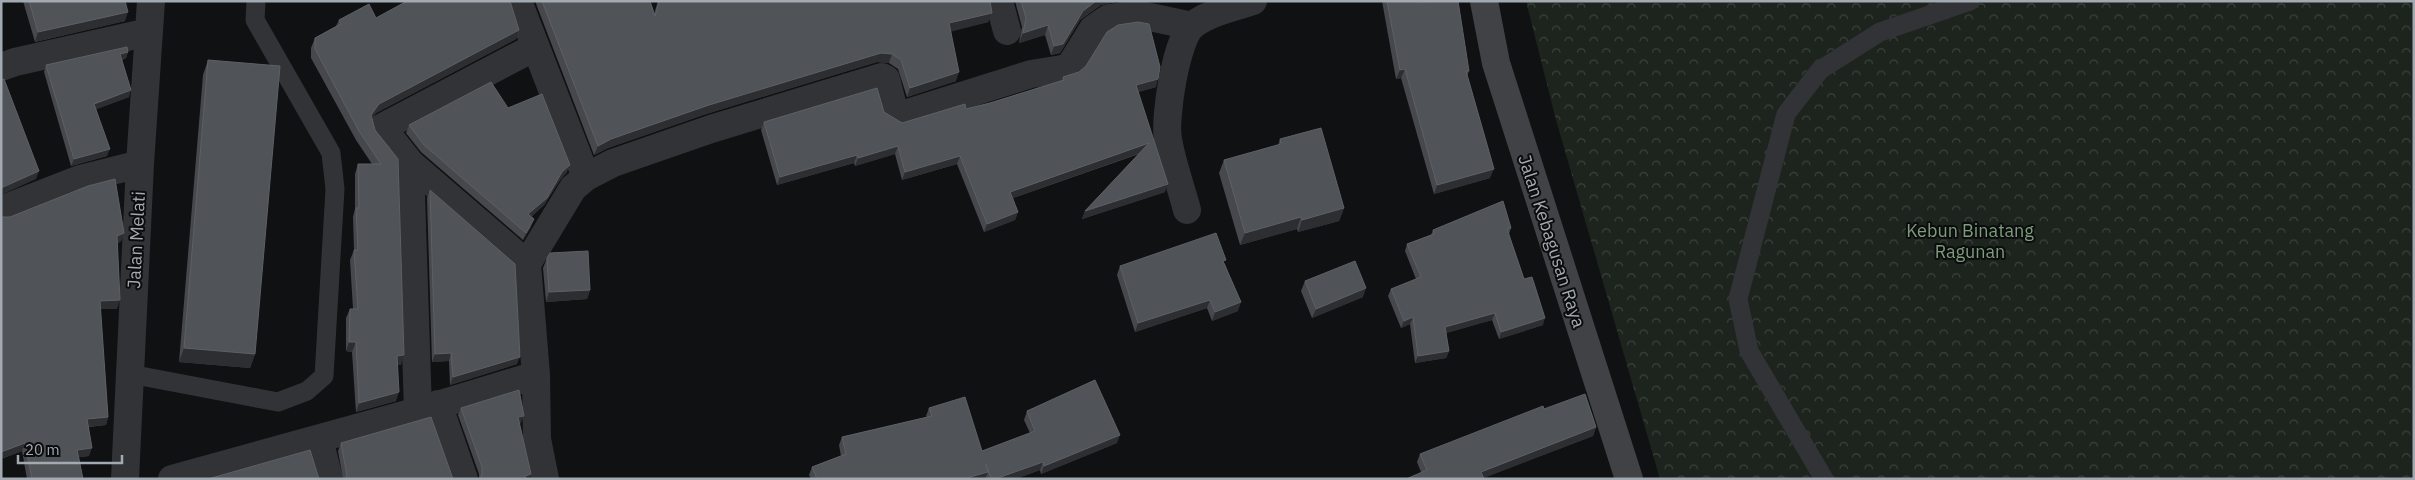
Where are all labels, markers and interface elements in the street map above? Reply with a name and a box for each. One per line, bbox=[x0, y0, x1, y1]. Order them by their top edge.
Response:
street label: Jalan Kebagusan Raya bbox=[1513, 152, 1591, 331]
street label: Jalan Melati bbox=[122, 191, 150, 289]
park label: Kebun Binatang Ragunan bbox=[1906, 219, 2034, 263]
scale bar bbox=[18, 432, 121, 464]
text: 20 m bbox=[25, 440, 60, 459]

